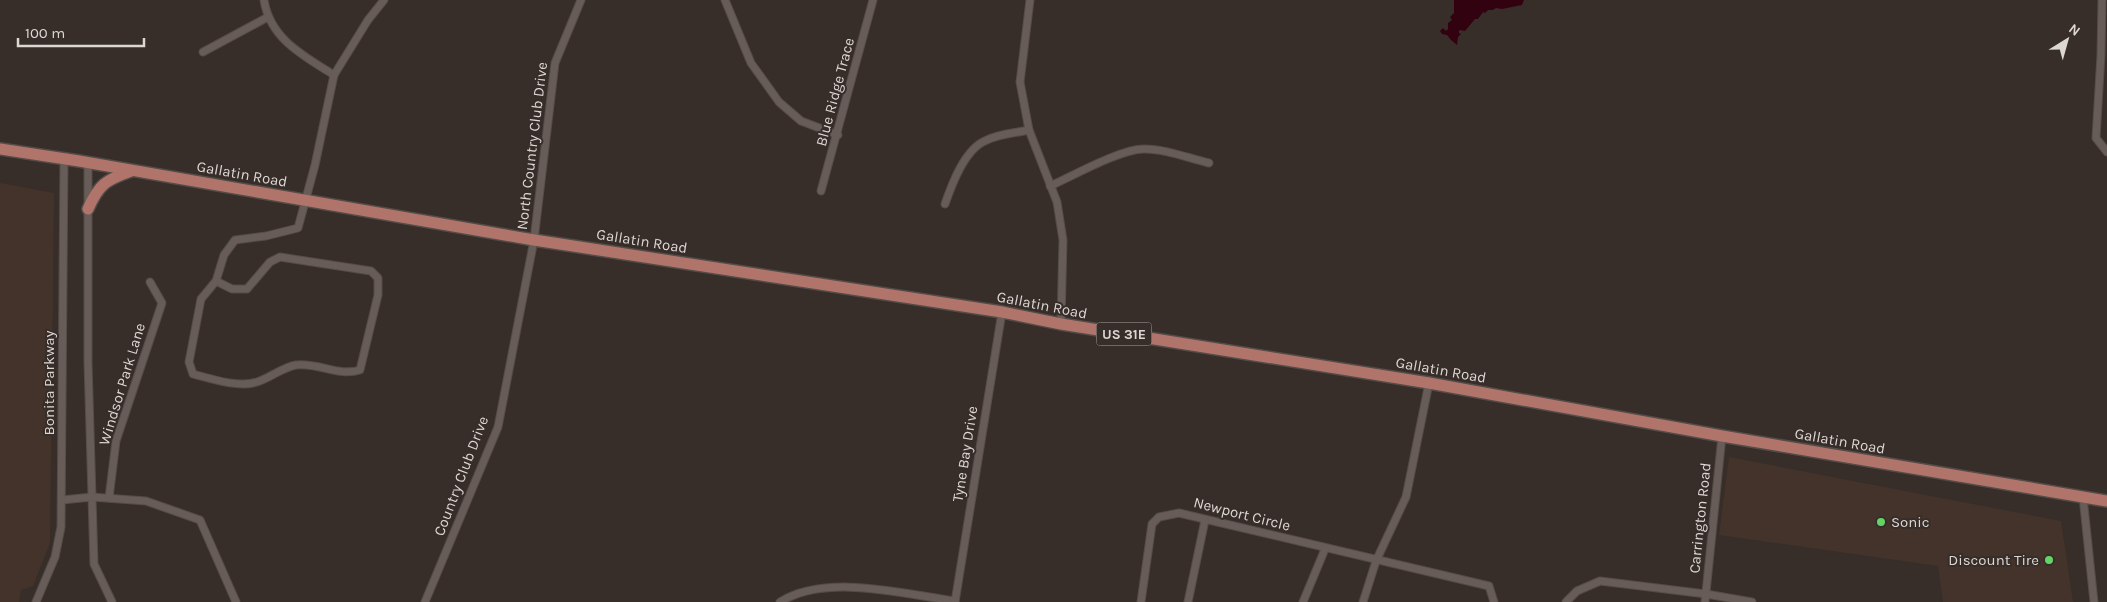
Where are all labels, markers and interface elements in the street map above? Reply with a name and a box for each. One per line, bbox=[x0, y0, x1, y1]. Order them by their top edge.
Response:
scale bar bbox=[18, 15, 144, 47]
north arrow bbox=[2042, 15, 2092, 65]
text: N bbox=[2065, 20, 2084, 40]
text: 100 m bbox=[25, 24, 65, 42]
street label: Blue Ridge Trace bbox=[812, 36, 858, 148]
street label: North Country Club Drive bbox=[513, 61, 551, 231]
street label: Gallatin Road bbox=[195, 157, 289, 191]
street label: Gallatin Road bbox=[595, 225, 689, 257]
street label: Gallatin Road bbox=[995, 287, 1089, 323]
street label: Windsor Park Lane bbox=[95, 321, 149, 447]
road number: US 31E bbox=[1096, 322, 1152, 346]
street label: Bonita Parkway bbox=[40, 330, 58, 436]
street label: Gallatin Road bbox=[1394, 353, 1488, 387]
street label: Tyne Bay Drive bbox=[949, 405, 981, 503]
street label: Country Club Drive bbox=[430, 413, 492, 539]
street label: Gallatin Road bbox=[1793, 424, 1887, 458]
street label: Carrington Road bbox=[1685, 462, 1715, 574]
street label: Newport Circle bbox=[1192, 493, 1292, 535]
place label: Sonic bbox=[1891, 513, 1930, 531]
marker: Sonic bbox=[1875, 516, 1887, 528]
place label: Discount Tire bbox=[1948, 551, 2039, 569]
marker: Discount Tire bbox=[2043, 554, 2055, 566]

